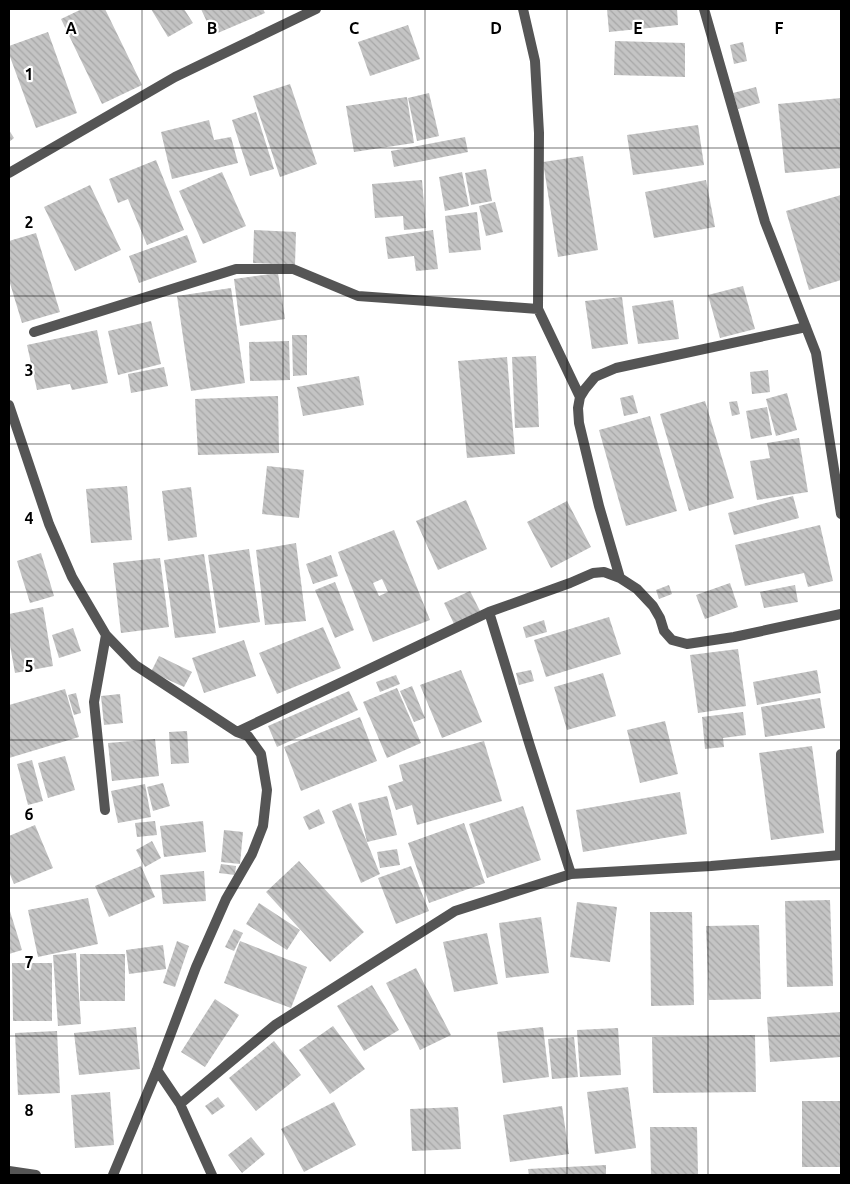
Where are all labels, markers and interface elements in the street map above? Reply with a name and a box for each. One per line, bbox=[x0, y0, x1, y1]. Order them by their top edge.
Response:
text: A bbox=[65, 19, 77, 37]
text: B bbox=[207, 19, 217, 37]
text: C bbox=[349, 19, 359, 37]
text: D bbox=[490, 19, 502, 37]
text: E bbox=[633, 19, 643, 37]
text: F bbox=[775, 19, 784, 37]
text: 1 bbox=[24, 65, 34, 83]
text: 2 bbox=[24, 213, 34, 231]
text: 3 bbox=[24, 361, 34, 379]
text: 4 bbox=[24, 509, 34, 527]
text: 5 bbox=[24, 657, 34, 675]
text: 6 bbox=[24, 805, 34, 823]
text: 7 bbox=[24, 953, 34, 971]
text: 8 bbox=[24, 1101, 34, 1119]

